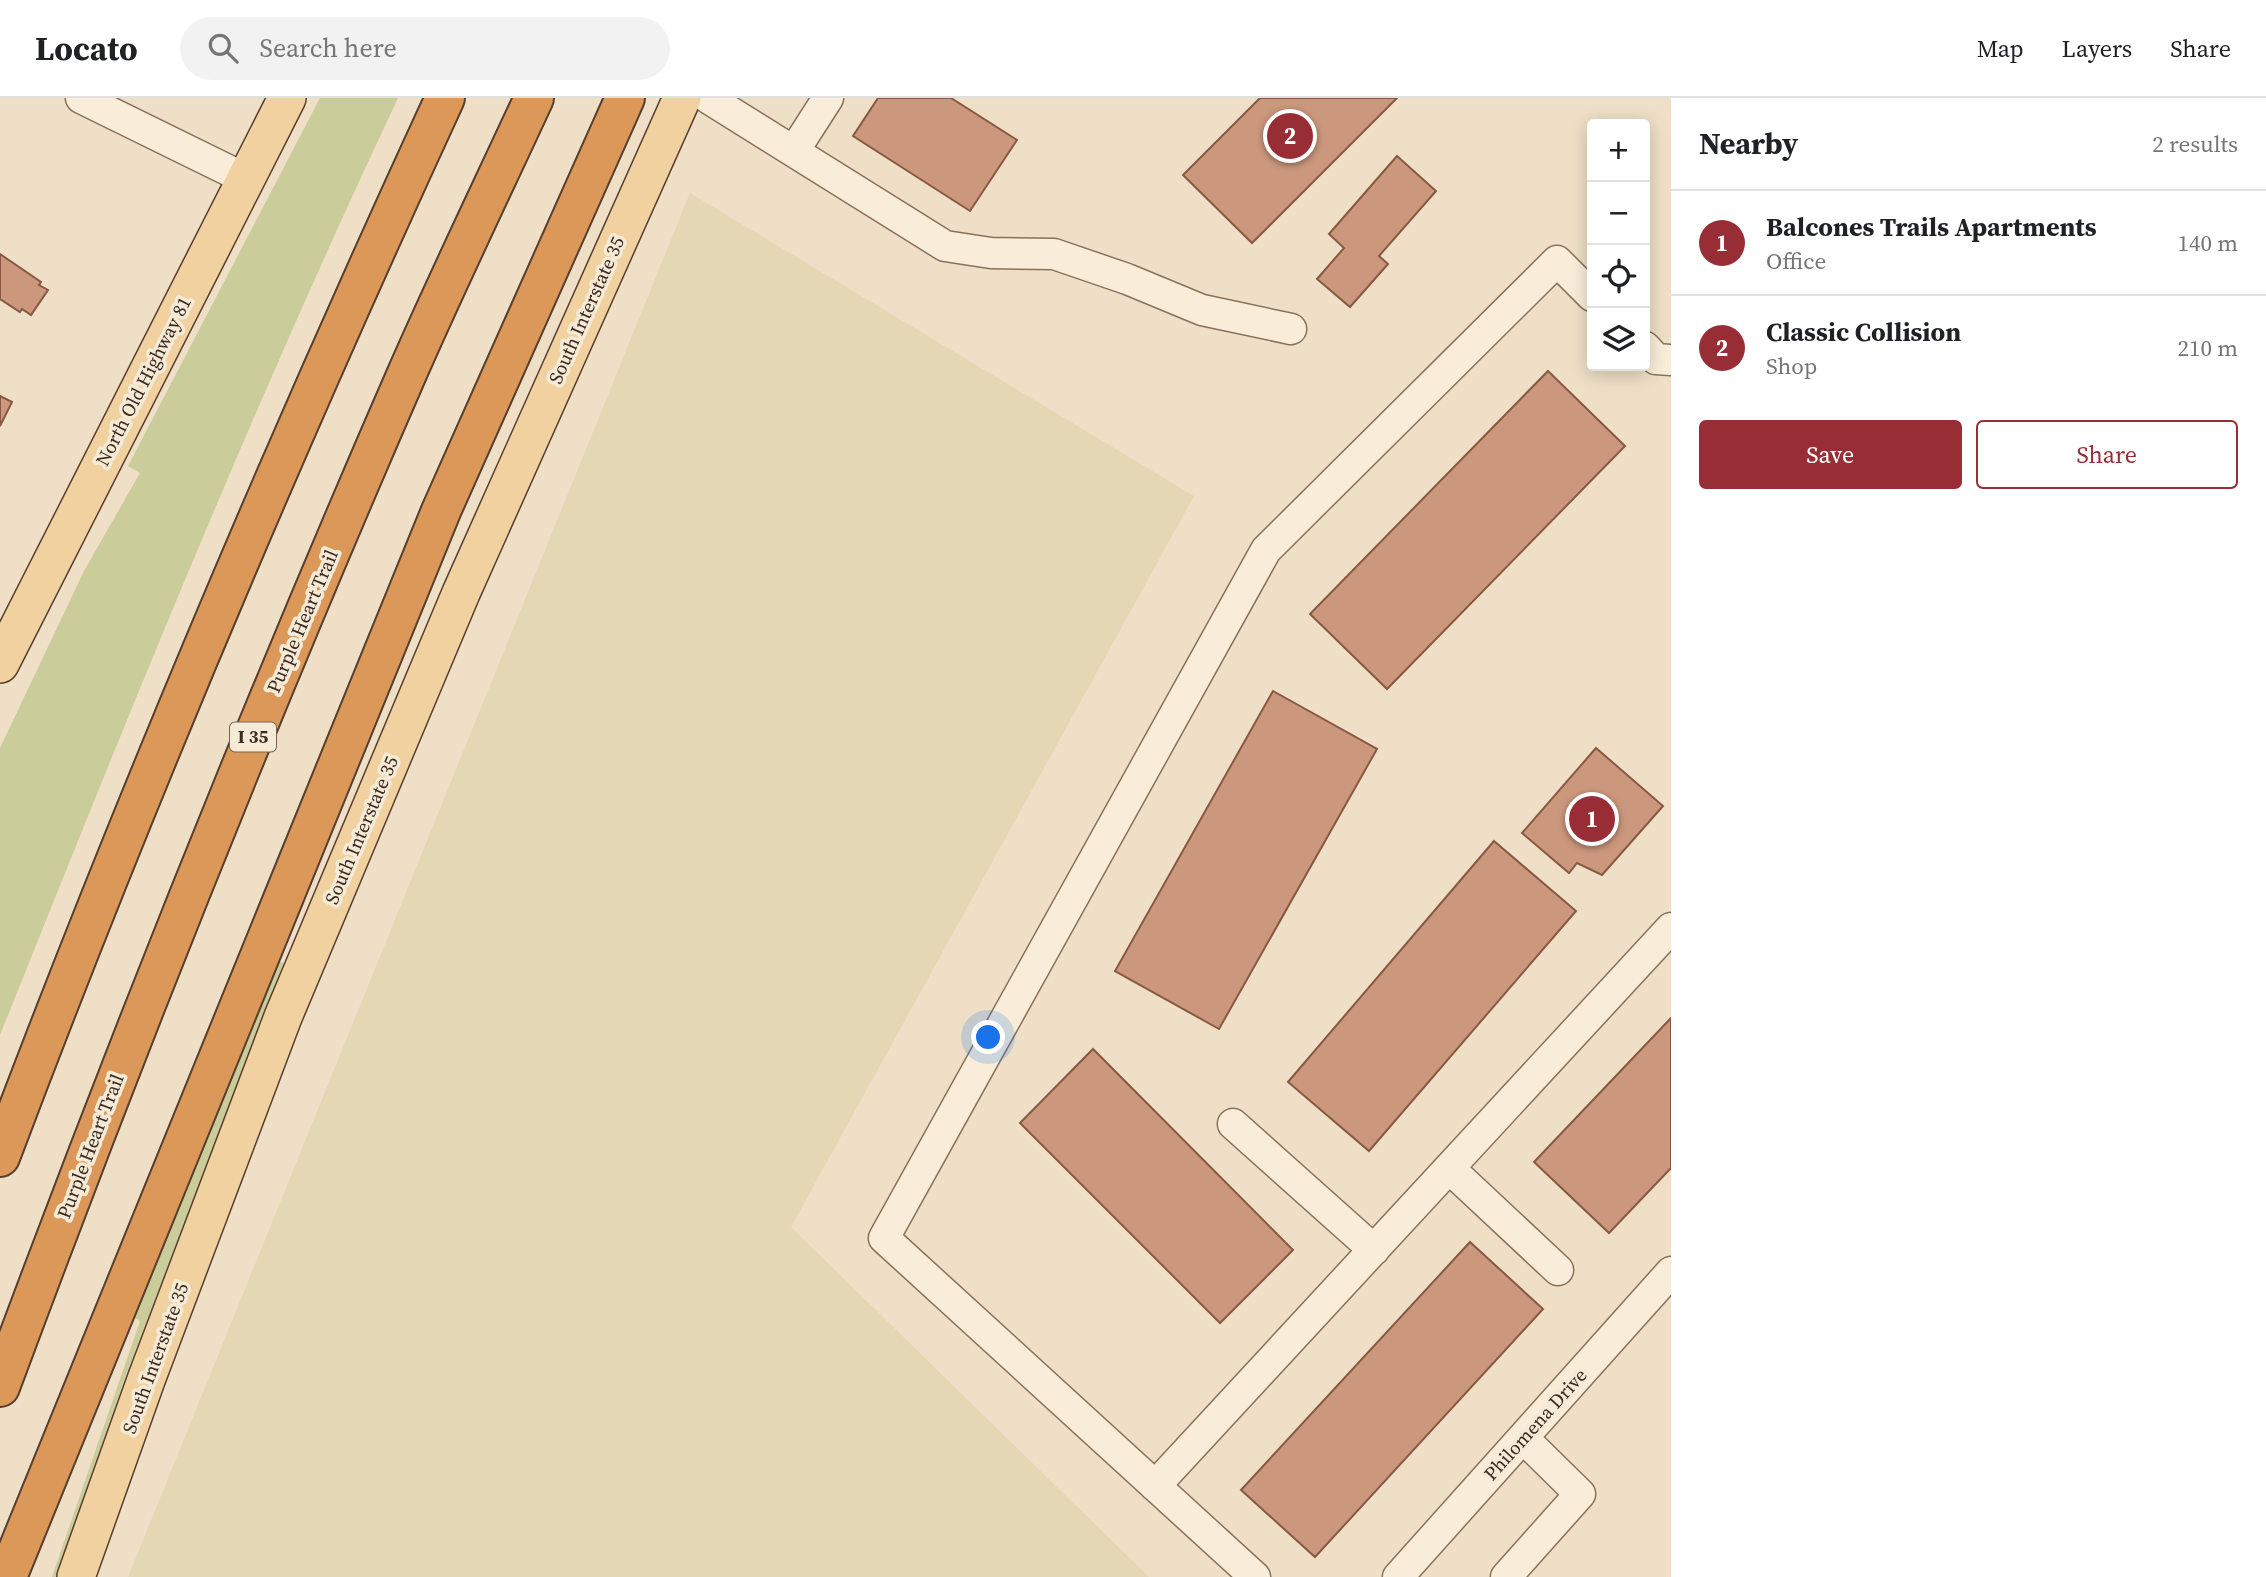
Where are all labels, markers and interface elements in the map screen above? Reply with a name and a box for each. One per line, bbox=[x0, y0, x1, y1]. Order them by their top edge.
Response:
search box bbox=[180, 17, 670, 80]
text: Locato bbox=[35, 26, 138, 71]
icon: search bbox=[204, 29, 242, 67]
text: Search here bbox=[260, 30, 397, 66]
text: Map bbox=[1977, 32, 2024, 65]
text: Layers bbox=[2062, 32, 2132, 65]
text: Share bbox=[2170, 32, 2231, 65]
pin: 2 bbox=[1267, 110, 1313, 162]
map controls bbox=[1587, 119, 1650, 371]
button: + bbox=[1587, 119, 1650, 182]
text: Nearby bbox=[1699, 123, 1798, 164]
text: 2 results bbox=[2152, 128, 2238, 160]
button: − bbox=[1587, 182, 1650, 245]
text: Balcones Trails Apartments bbox=[1766, 209, 2097, 245]
text: 1 bbox=[1716, 227, 1728, 259]
text: 140 m bbox=[2177, 227, 2238, 259]
street label: South Interstate 35 bbox=[542, 232, 630, 388]
button: locate bbox=[1587, 245, 1650, 308]
text: Office bbox=[1766, 245, 1826, 277]
street label: North Old Highway 81 bbox=[89, 292, 197, 470]
button: layers bbox=[1587, 308, 1650, 371]
text: Classic Collision bbox=[1766, 314, 1961, 350]
text: 2 bbox=[1716, 332, 1728, 364]
text: 210 m bbox=[2177, 332, 2238, 364]
text: Shop bbox=[1766, 350, 1817, 382]
button: Save bbox=[1699, 420, 1962, 489]
button: Share bbox=[1976, 420, 2238, 489]
street label: Purple Heart Trail bbox=[260, 545, 344, 696]
road number: I 35 bbox=[230, 722, 276, 752]
street label: South Interstate 35 bbox=[318, 752, 404, 908]
pin: 1 bbox=[1569, 793, 1615, 845]
your location bbox=[971, 1020, 1005, 1054]
street label: Purple Heart Trail bbox=[50, 1070, 130, 1222]
street label: South Interstate 35 bbox=[116, 1279, 194, 1437]
street label: Philomena Drive bbox=[1478, 1362, 1592, 1486]

